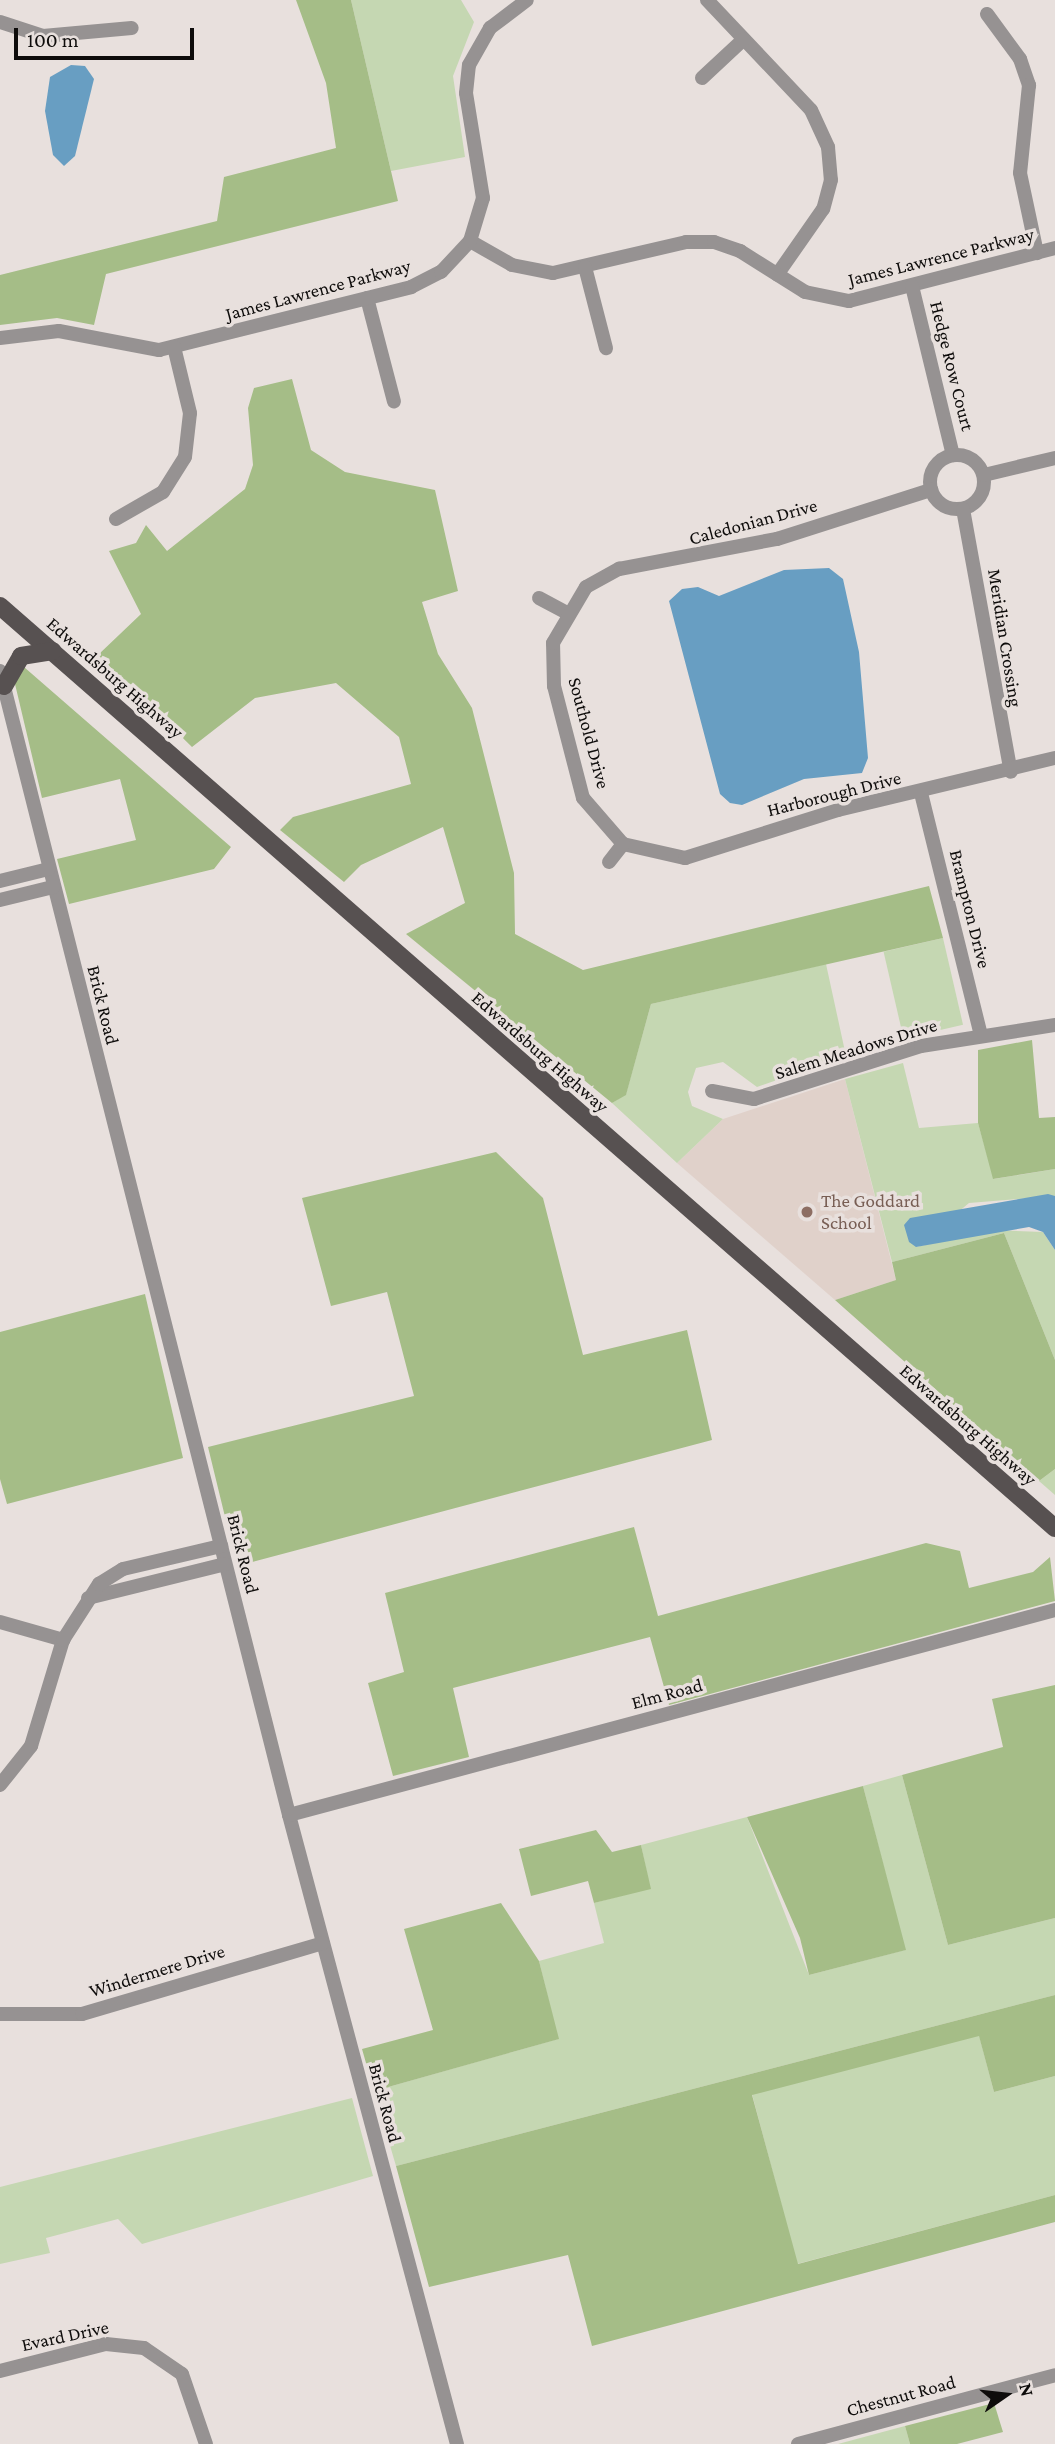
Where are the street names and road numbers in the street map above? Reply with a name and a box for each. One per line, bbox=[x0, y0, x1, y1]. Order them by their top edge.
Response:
street label: James Lawrence Parkway bbox=[846, 223, 1036, 291]
street label: James Lawrence Parkway bbox=[223, 254, 413, 326]
street label: Hedge Row Court bbox=[925, 299, 979, 433]
street label: Caledonian Drive bbox=[686, 494, 820, 550]
street label: Meridian Crossing bbox=[983, 567, 1027, 709]
street label: Edwardsburg Highway bbox=[42, 612, 188, 744]
street label: Southold Drive bbox=[563, 675, 615, 791]
street label: Harborough Drive bbox=[765, 766, 903, 822]
street label: Brampton Drive bbox=[944, 847, 996, 971]
street label: Brick Road bbox=[82, 963, 124, 1047]
street label: Edwardsburg Highway bbox=[467, 986, 613, 1118]
street label: Salem Meadows Drive bbox=[772, 1013, 940, 1085]
street label: Edwardsburg Highway bbox=[895, 1359, 1041, 1491]
street label: Brick Road bbox=[222, 1512, 264, 1596]
street label: Elm Road bbox=[629, 1674, 705, 1714]
street label: Windermere Drive bbox=[86, 1940, 228, 2002]
street label: Brick Road bbox=[363, 2061, 407, 2145]
street label: Evard Drive bbox=[19, 2316, 111, 2356]
street label: Chestnut Road bbox=[844, 2370, 958, 2422]

